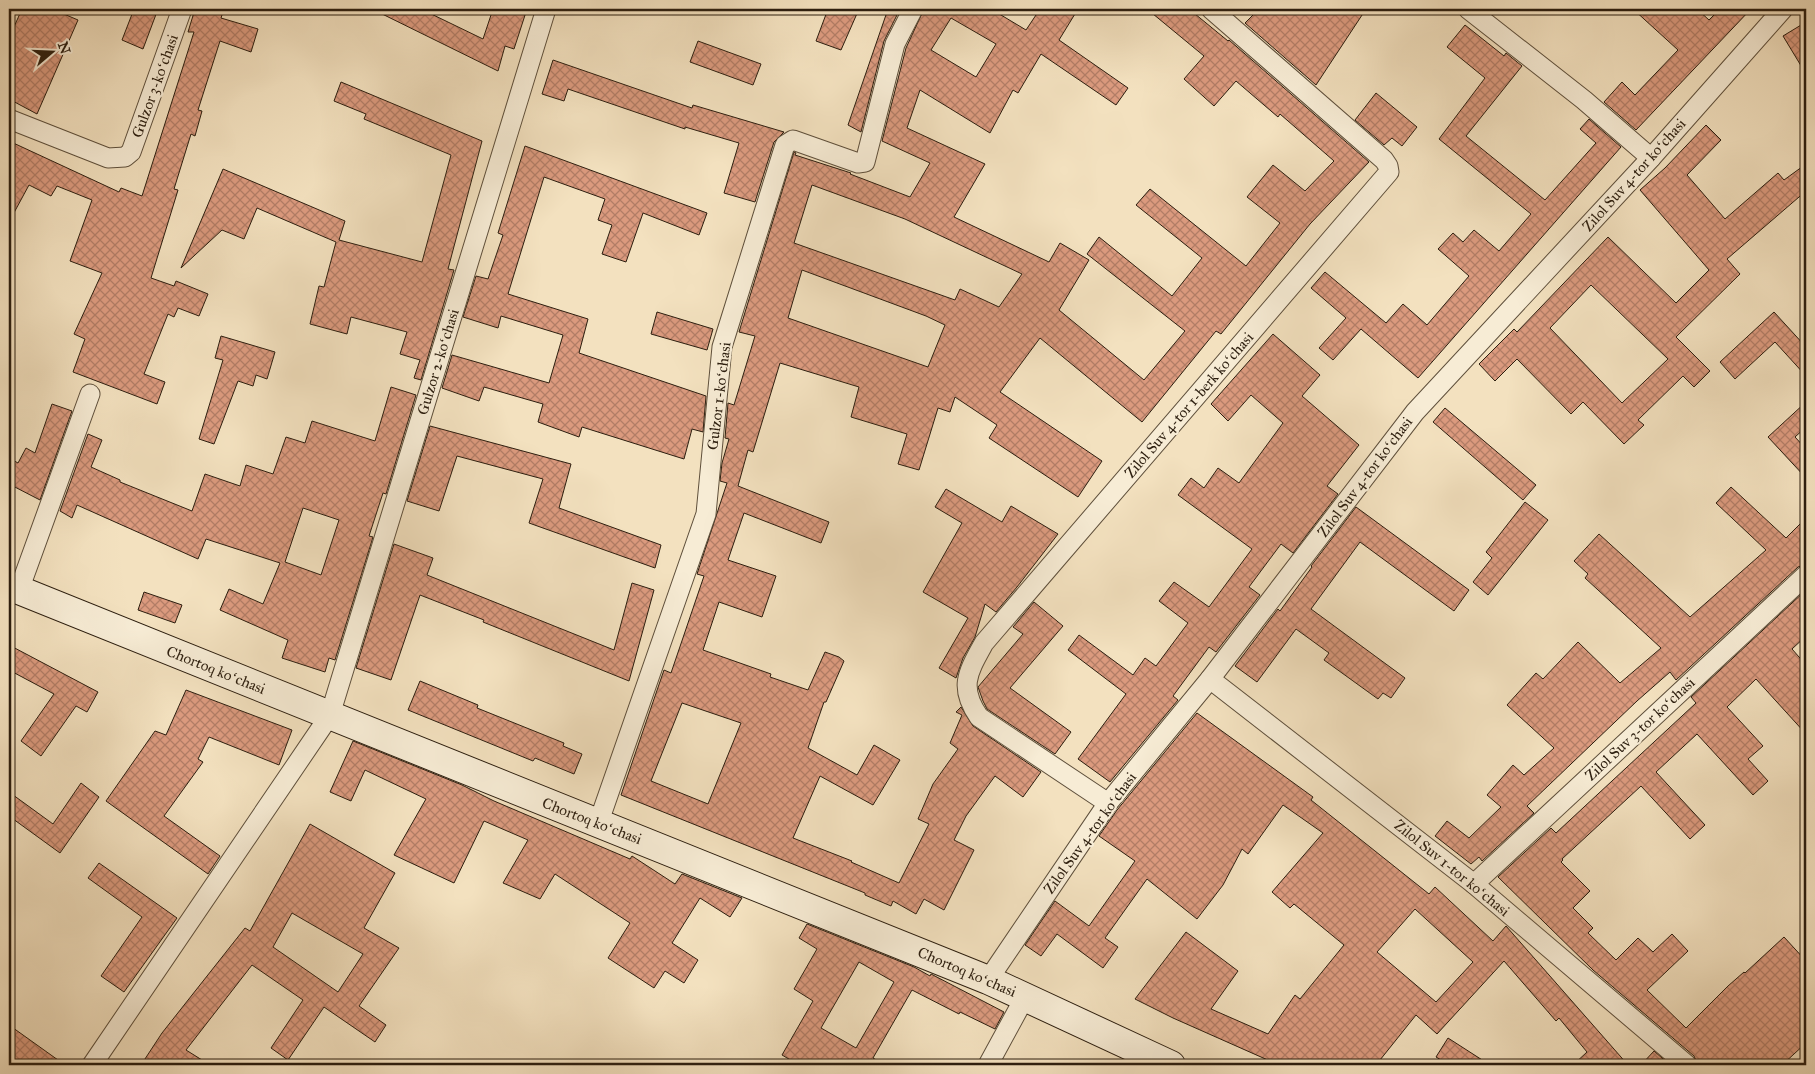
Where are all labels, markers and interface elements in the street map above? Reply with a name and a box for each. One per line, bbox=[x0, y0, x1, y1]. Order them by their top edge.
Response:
north arrow bbox=[28, 28, 78, 78]
street label: Gulzor 3-koʻchasi bbox=[128, 32, 182, 140]
text: N bbox=[54, 40, 74, 56]
street label: Zilol Suv 4-tor koʻchasi bbox=[1579, 115, 1689, 235]
street label: Gulzor 2-koʻchasi bbox=[413, 307, 463, 417]
street label: Zilol Suv 4-tor 1-berk koʻchasi bbox=[1121, 328, 1257, 482]
street label: Gulzor 1-koʻchasi bbox=[703, 341, 735, 451]
street label: Zilol Suv 4-tor koʻchasi bbox=[1314, 413, 1416, 541]
street label: Chortoq koʻchasi bbox=[163, 642, 268, 699]
street label: Zilol Suv 3-tor koʻchasi bbox=[1581, 674, 1699, 784]
street label: Zilol Suv 4-tor koʻchasi bbox=[1040, 769, 1140, 897]
street label: Chortoq koʻchasi bbox=[539, 794, 644, 849]
street label: Zilol Suv 1-tor koʻchasi bbox=[1391, 816, 1513, 920]
street label: Chortoq koʻchasi bbox=[915, 943, 1019, 1002]

